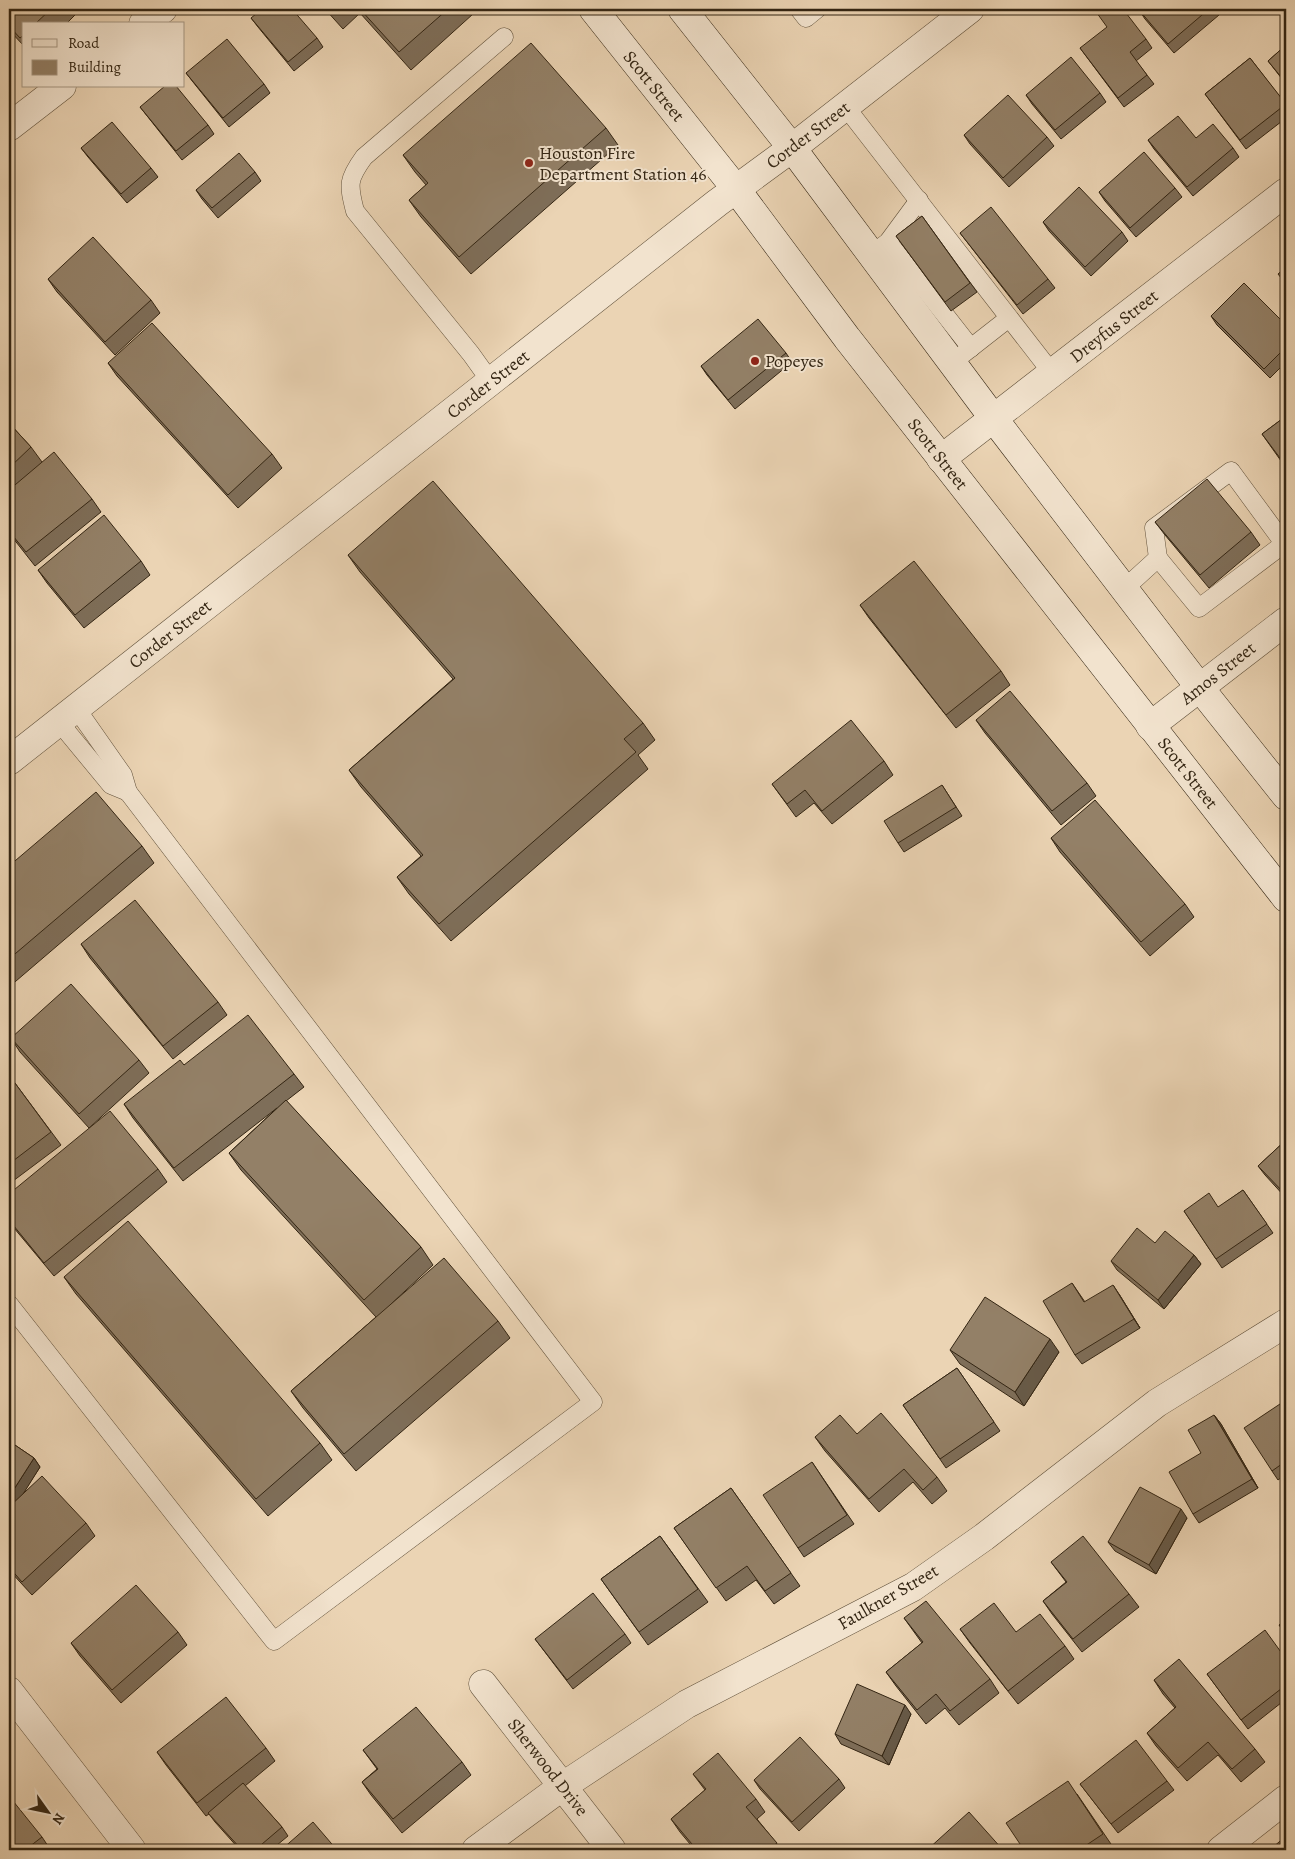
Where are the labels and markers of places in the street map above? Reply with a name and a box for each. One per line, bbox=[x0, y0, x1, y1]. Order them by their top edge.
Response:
place label: Houston Fire Department Station 46 bbox=[539, 141, 707, 186]
marker: Houston Fire Department Station 46 bbox=[523, 157, 535, 169]
place label: Popeyes bbox=[765, 349, 824, 373]
marker: Popeyes bbox=[749, 355, 761, 367]

